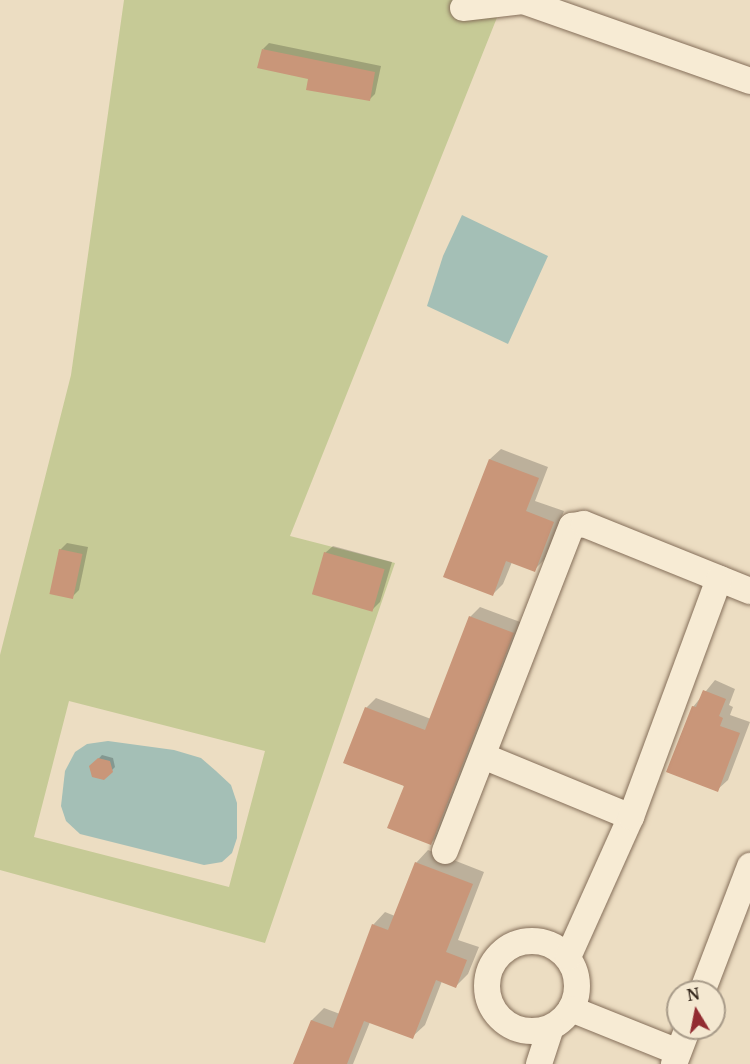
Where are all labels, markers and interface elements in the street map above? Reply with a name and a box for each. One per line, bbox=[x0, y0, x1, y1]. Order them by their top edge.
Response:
north arrow bbox=[666, 980, 726, 1040]
text: N bbox=[685, 982, 701, 1006]

